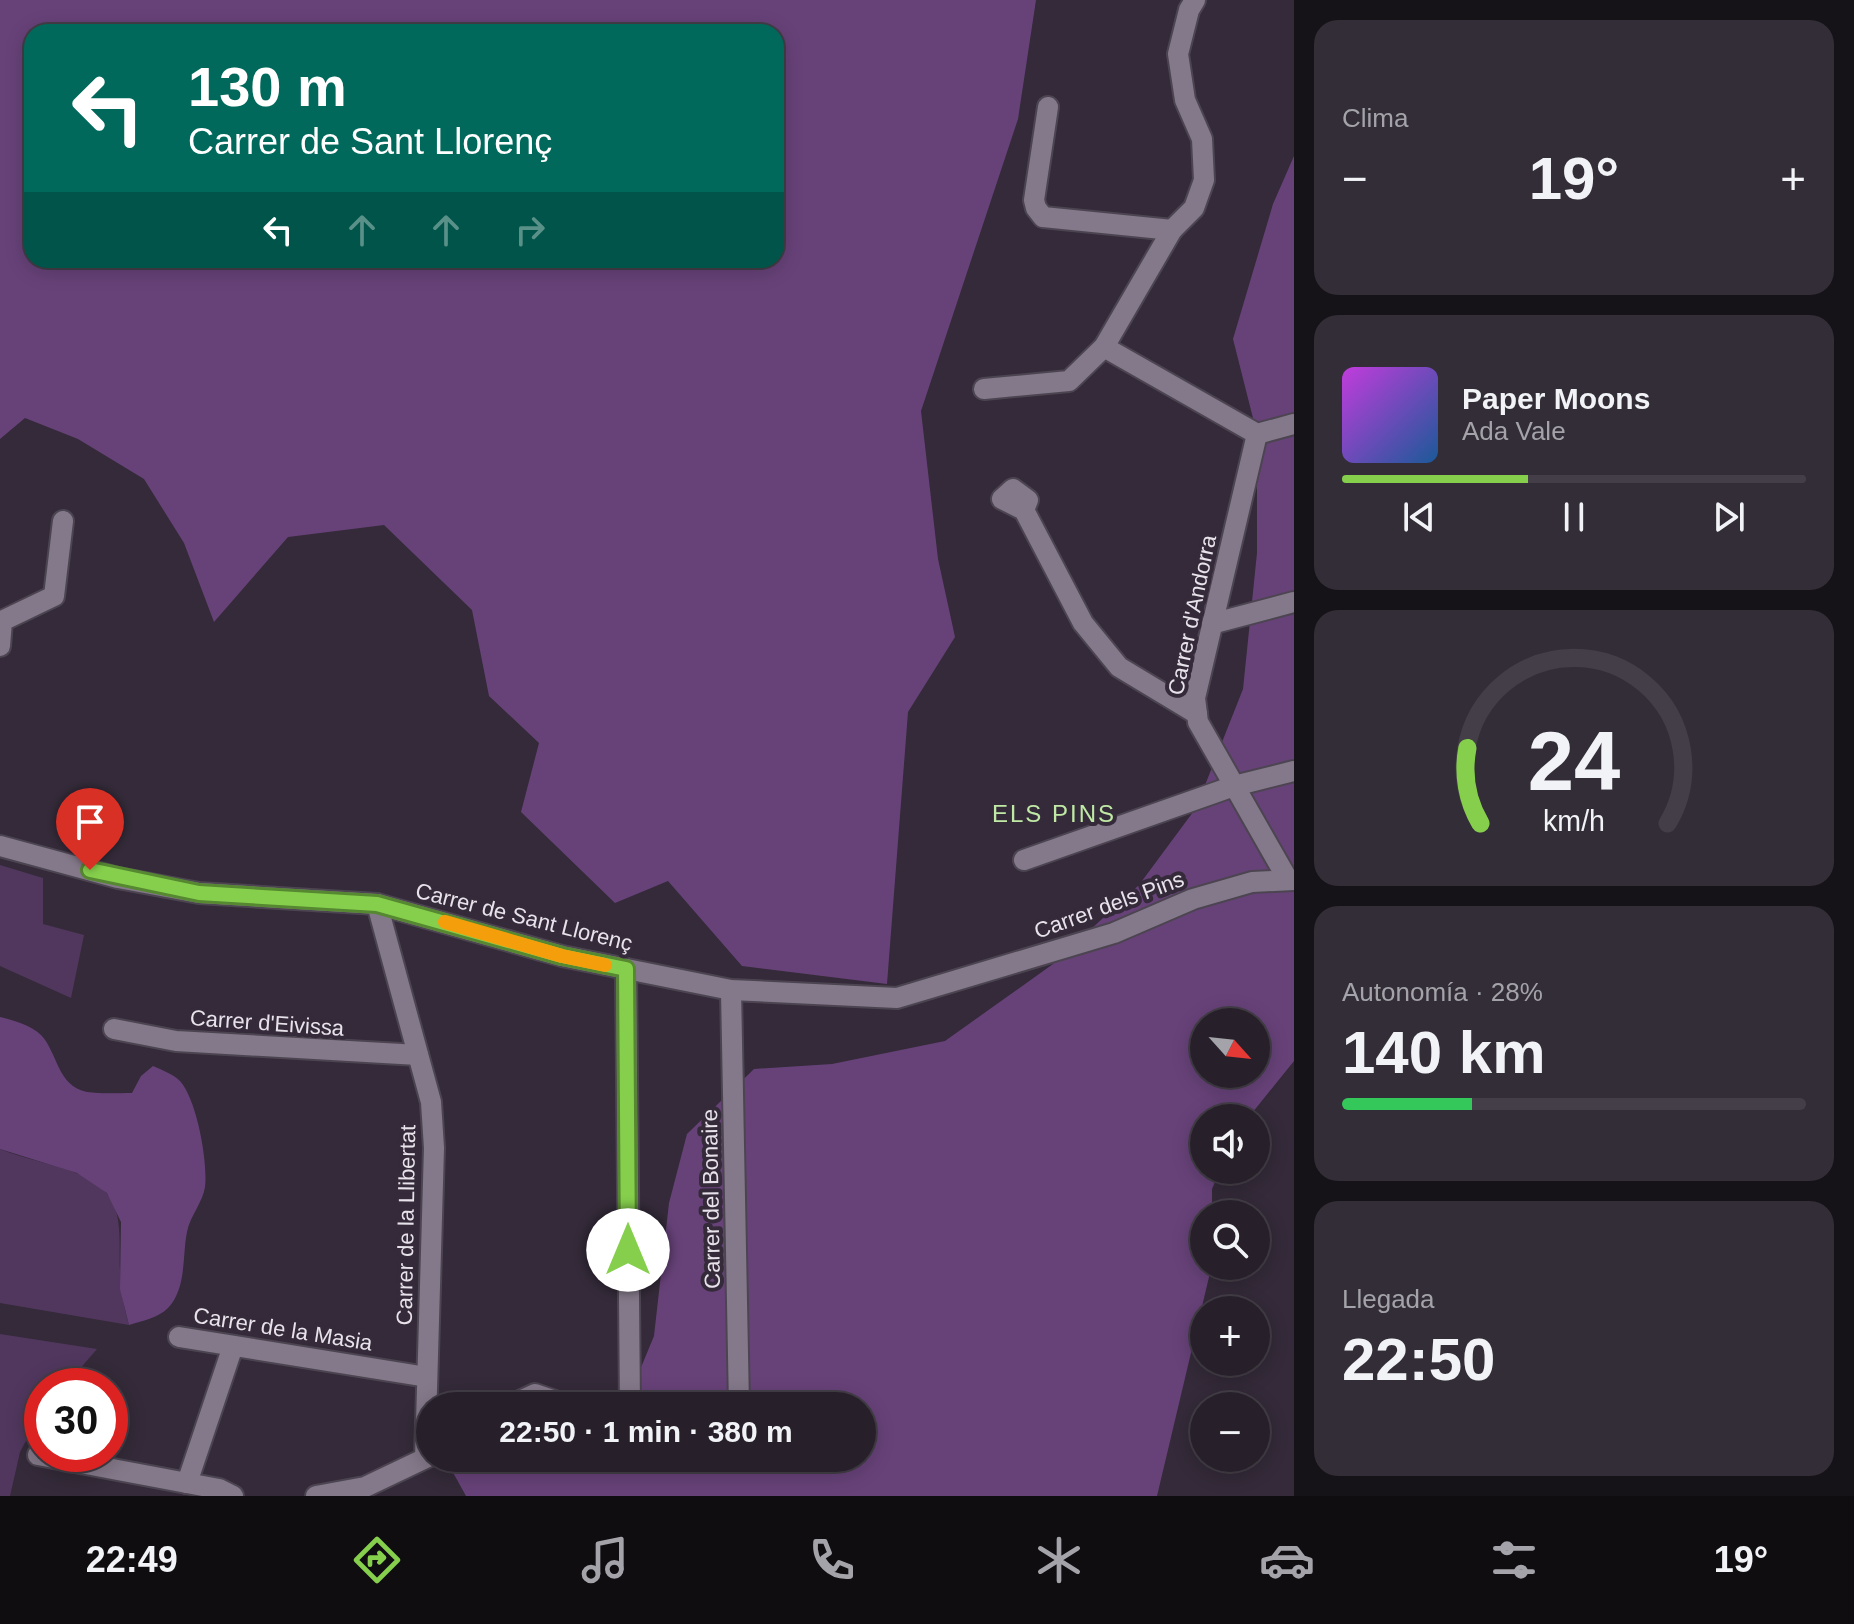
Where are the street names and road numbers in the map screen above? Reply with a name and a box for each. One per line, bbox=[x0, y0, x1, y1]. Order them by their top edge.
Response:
street label: Carrer d'Andorra bbox=[1163, 532, 1221, 697]
street label: Carrer dels Pins bbox=[1031, 866, 1187, 944]
street label: Carrer de Sant Llorenç bbox=[413, 878, 635, 956]
street label: Carrer d'Eivissa bbox=[189, 1005, 346, 1041]
street label: Carrer del Bonaire bbox=[697, 1109, 725, 1289]
street label: Carrer de la Llibertat bbox=[392, 1125, 420, 1325]
street label: Carrer de la Masia bbox=[192, 1303, 375, 1356]

